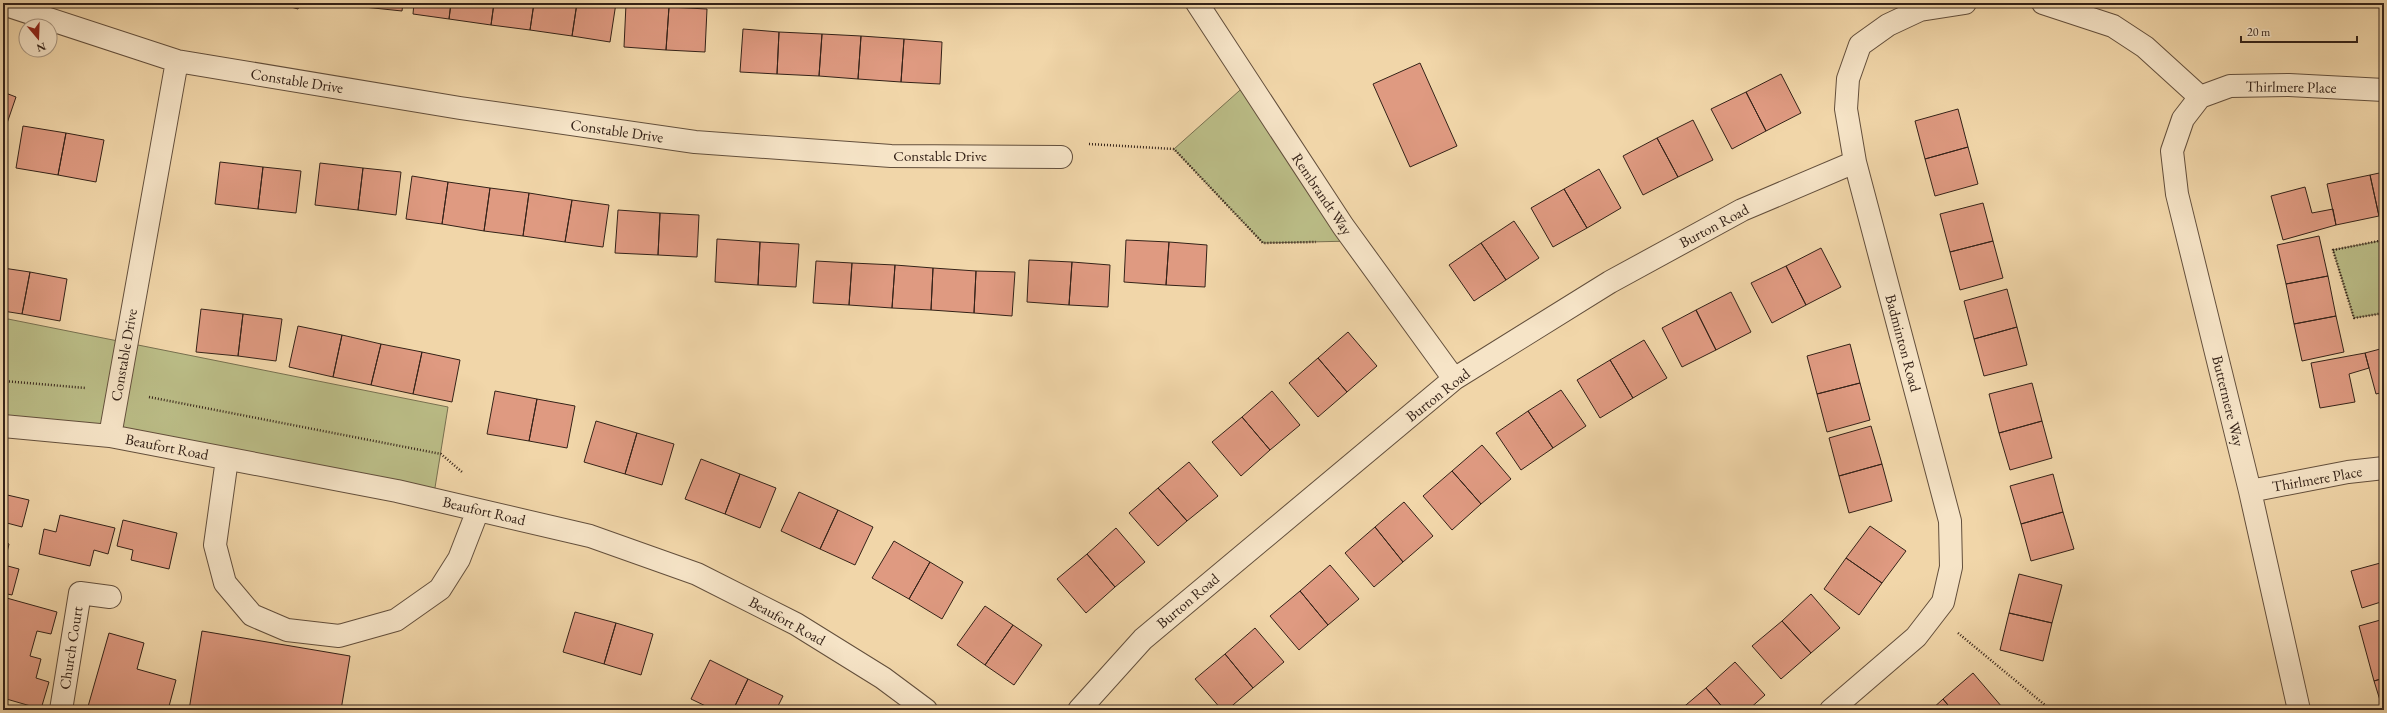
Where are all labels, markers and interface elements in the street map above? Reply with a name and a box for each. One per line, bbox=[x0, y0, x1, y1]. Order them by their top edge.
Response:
north arrow bbox=[18, 18, 58, 58]
scale bar bbox=[2241, 18, 2357, 44]
text: 20 m bbox=[2247, 24, 2271, 40]
text: N bbox=[35, 39, 48, 56]
street label: Constable Drive bbox=[249, 64, 345, 97]
street label: Thirlmere Place bbox=[2245, 76, 2337, 97]
street label: Constable Drive bbox=[569, 115, 665, 146]
street label: Constable Drive bbox=[893, 146, 987, 165]
street label: Rembrandt Way bbox=[1288, 149, 1357, 239]
street label: Burton Road bbox=[1676, 199, 1752, 252]
street label: Badminton Road bbox=[1881, 292, 1926, 394]
street label: Constable Drive bbox=[106, 307, 141, 403]
street label: Buttermere Way bbox=[2208, 353, 2249, 449]
street label: Burton Road bbox=[1402, 363, 1474, 426]
street label: Beaufort Road bbox=[124, 429, 211, 464]
street label: Thirlmere Place bbox=[2270, 461, 2363, 496]
street label: Beaufort Road bbox=[441, 492, 528, 529]
street label: Burton Road bbox=[1152, 569, 1223, 632]
street label: Beaufort Road bbox=[746, 592, 829, 650]
street label: Church Court bbox=[55, 605, 86, 691]

